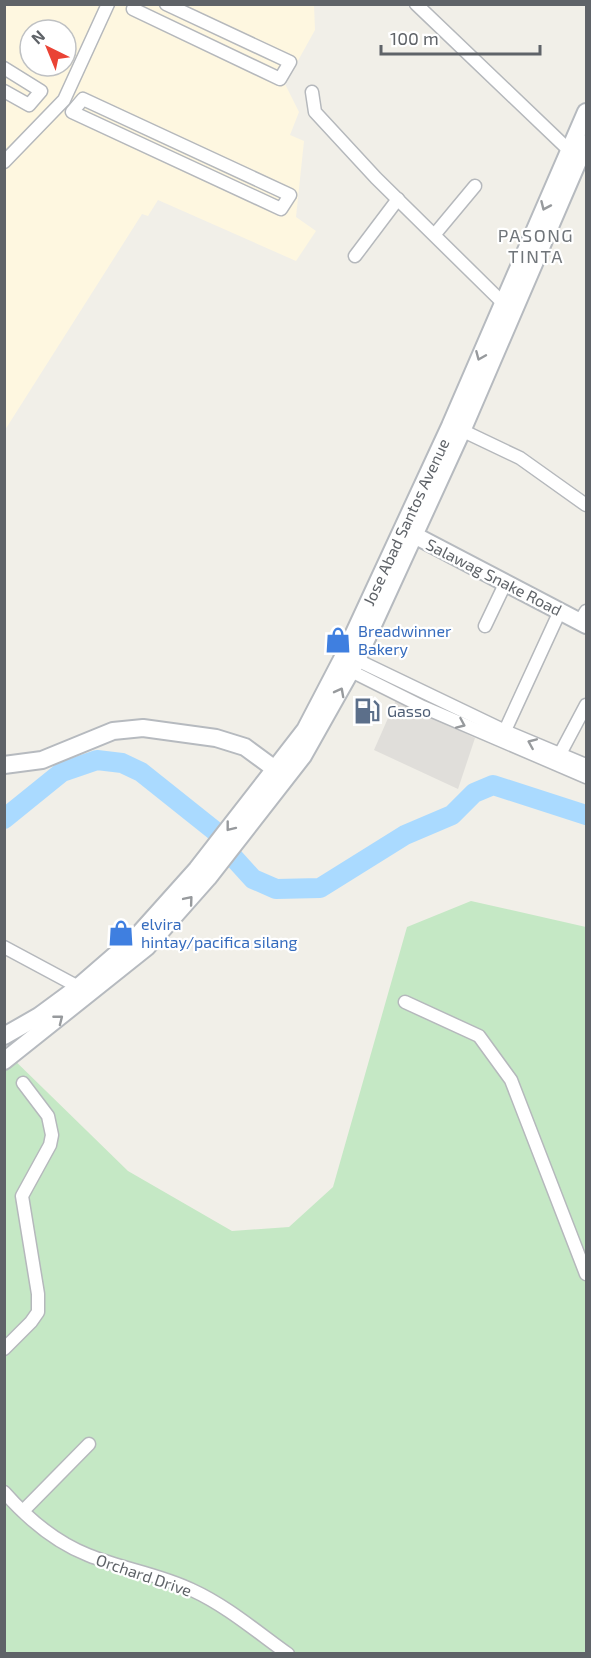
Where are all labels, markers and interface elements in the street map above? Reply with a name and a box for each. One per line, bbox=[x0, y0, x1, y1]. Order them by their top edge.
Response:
north arrow bbox=[18, 18, 78, 78]
scale bar bbox=[381, 18, 540, 56]
text: N bbox=[27, 26, 48, 48]
text: 100 m bbox=[390, 27, 439, 49]
one-way arrow bbox=[540, 199, 552, 210]
district label: PASONG TINTA bbox=[498, 224, 574, 267]
one-way arrow bbox=[475, 349, 487, 360]
street label: Jose Abad Santos Avenue bbox=[358, 435, 453, 608]
street label: Salawag Snake Road bbox=[423, 534, 565, 619]
place label: Breadwinner Bakery bbox=[358, 621, 452, 658]
shop icon: Breadwinner Bakery bbox=[323, 625, 353, 655]
one-way arrow bbox=[333, 688, 344, 698]
fuel station icon: Gasso bbox=[352, 696, 382, 726]
place label: Gasso bbox=[387, 701, 431, 720]
one-way arrow bbox=[454, 716, 465, 728]
one-way arrow bbox=[528, 738, 539, 750]
one-way arrow bbox=[226, 820, 237, 831]
one-way arrow bbox=[181, 896, 192, 907]
place label: elvira hintay/pacifica silang bbox=[141, 914, 298, 951]
shop icon: elvira hintay/pacifica silang bbox=[106, 918, 136, 948]
one-way arrow bbox=[53, 1015, 64, 1026]
street label: Orchard Drive bbox=[94, 1549, 194, 1600]

